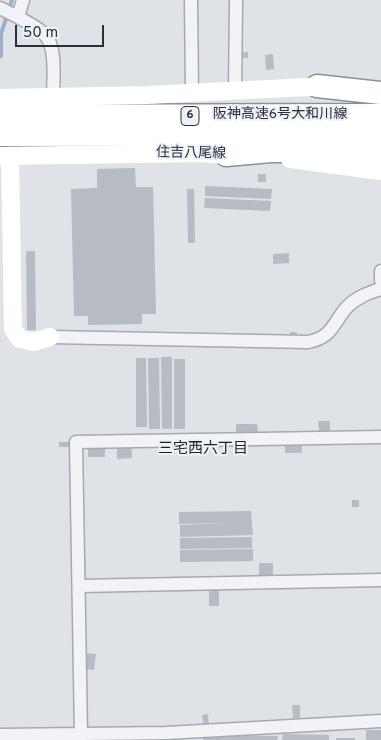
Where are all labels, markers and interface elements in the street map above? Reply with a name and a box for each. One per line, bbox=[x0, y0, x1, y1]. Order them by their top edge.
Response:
scale bar bbox=[18, 15, 106, 47]
text: 50 m bbox=[23, 24, 58, 43]
road number: 6 bbox=[181, 106, 199, 125]
street label: 阪神高速6号大和川線 bbox=[213, 107, 347, 123]
street label: 住吉八尾線 bbox=[156, 145, 226, 163]
district label: 三宅西六丁目 bbox=[158, 441, 248, 459]

